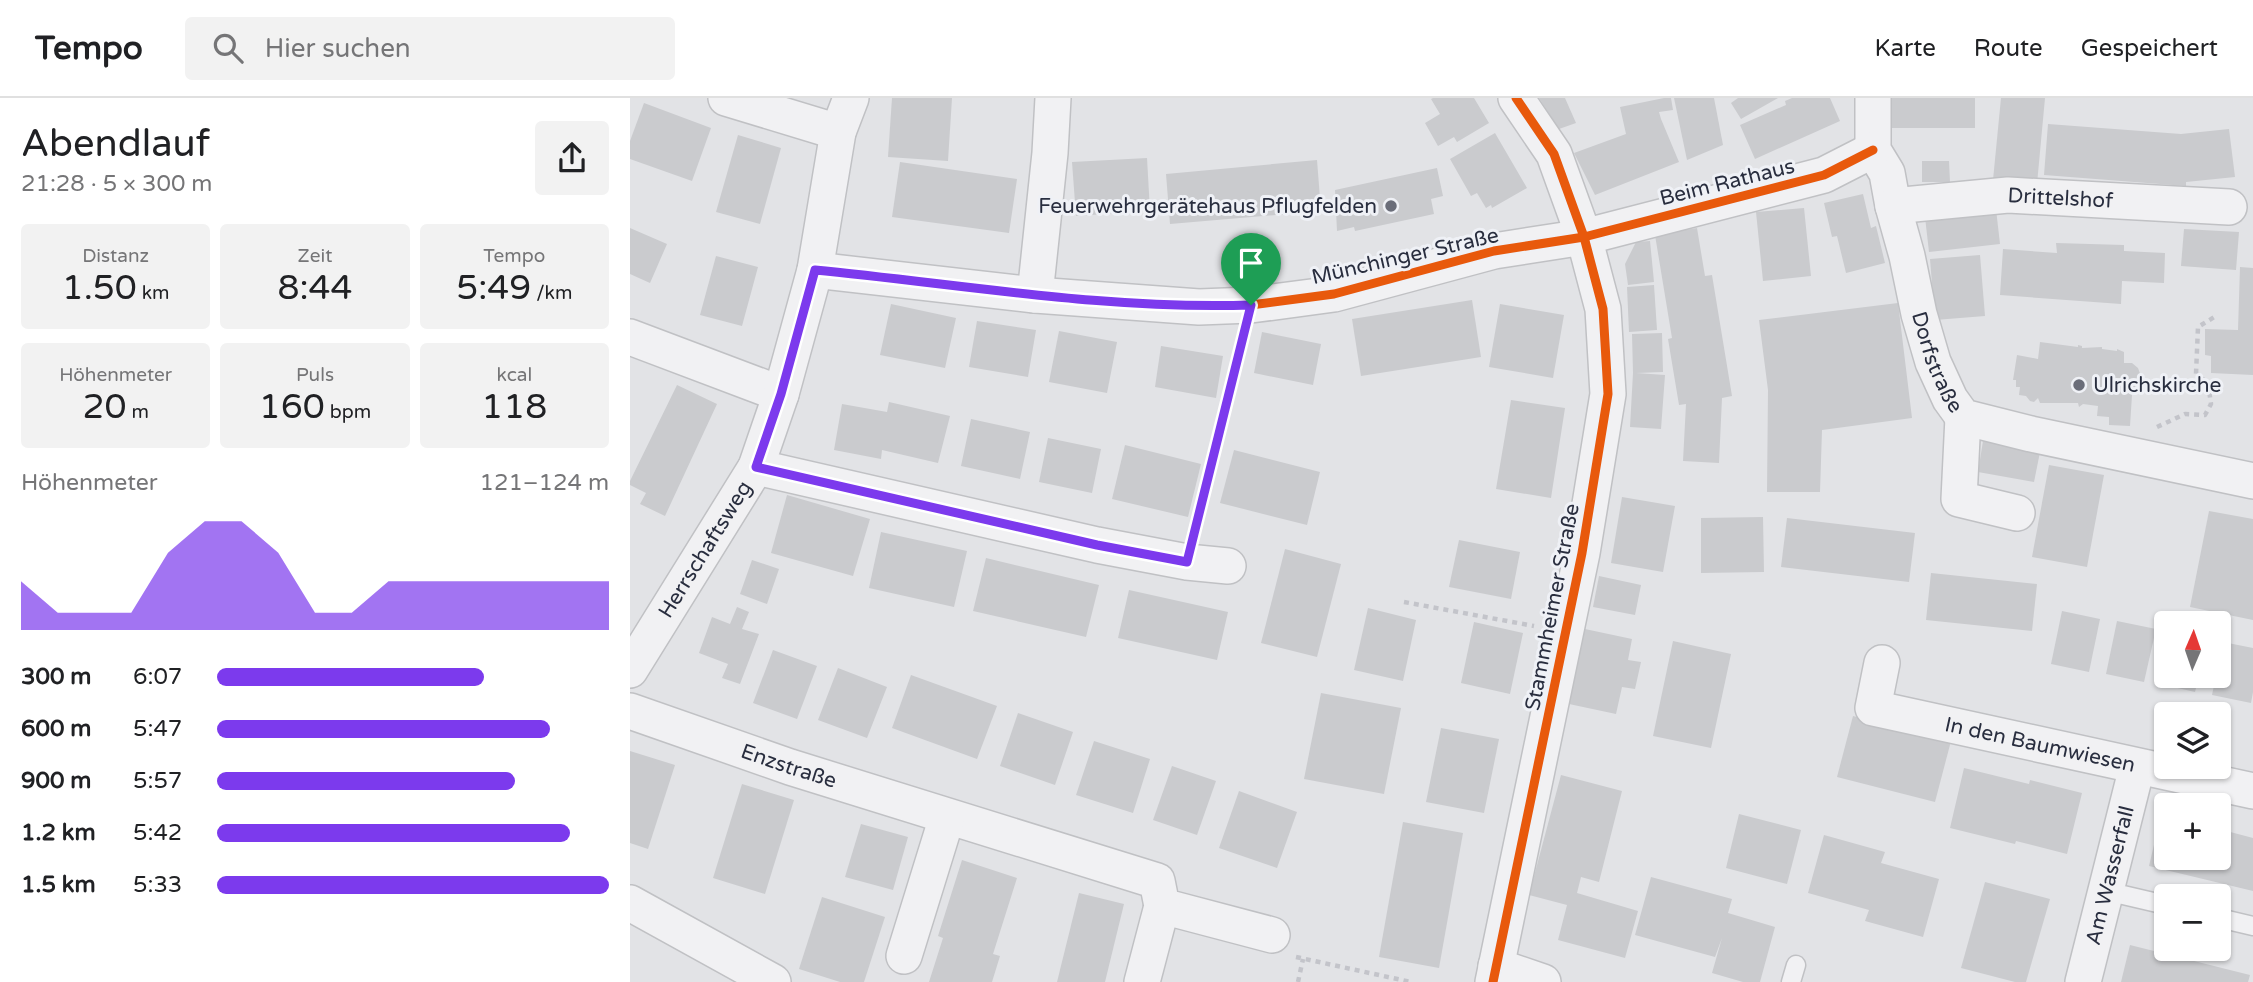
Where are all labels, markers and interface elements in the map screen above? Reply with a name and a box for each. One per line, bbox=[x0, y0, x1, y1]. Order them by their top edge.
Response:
search box bbox=[185, 17, 675, 80]
text: Tempo bbox=[35, 29, 143, 68]
icon: search bbox=[209, 29, 247, 67]
text: Hier suchen bbox=[265, 33, 411, 64]
text: Karte bbox=[1874, 34, 1936, 63]
text: Route bbox=[1974, 34, 2043, 63]
text: Gespeichert bbox=[2081, 34, 2218, 63]
text: Abendlauf bbox=[21, 121, 210, 167]
button: share bbox=[535, 121, 609, 195]
street label: Beim Rathaus bbox=[1657, 154, 1797, 211]
text: 21:28 · 5 × 300 m bbox=[21, 170, 212, 198]
street label: Drittelshof bbox=[2007, 183, 2114, 214]
place label: Feuerwehrgerätehaus Pflugfelden bbox=[1038, 194, 1377, 219]
marker: Feuerwehrgerätehaus Pflugfelden bbox=[1383, 198, 1399, 214]
street label: Münchinger Straße bbox=[1309, 223, 1501, 290]
pin bbox=[1221, 233, 1281, 305]
icon: arrive bbox=[1232, 244, 1270, 282]
text: Distanz bbox=[82, 245, 149, 267]
text: Zeit bbox=[298, 245, 332, 267]
text: Tempo bbox=[483, 245, 545, 267]
text: 1.50 bbox=[62, 267, 137, 309]
text: 8:44 bbox=[277, 267, 353, 309]
text: 5:49 bbox=[456, 267, 531, 309]
text: km bbox=[137, 282, 170, 304]
text: /km bbox=[531, 282, 572, 304]
street label: Dorfstraße bbox=[1906, 309, 1968, 418]
text: Höhenmeter bbox=[59, 364, 172, 386]
text: Puls bbox=[296, 364, 334, 386]
text: kcal bbox=[496, 364, 532, 386]
place label: Ulrichskirche bbox=[2093, 373, 2222, 398]
marker: Ulrichskirche bbox=[2071, 377, 2087, 393]
text: 20 bbox=[82, 386, 126, 428]
text: 160 bbox=[259, 386, 325, 428]
text: 118 bbox=[481, 386, 547, 428]
text: m bbox=[126, 401, 149, 423]
text: bpm bbox=[325, 401, 371, 423]
text: Höhenmeter bbox=[21, 469, 158, 497]
text: 121–124 m bbox=[480, 469, 609, 497]
street label: Herrschaftsweg bbox=[653, 476, 757, 623]
street label: Stammheimer Straße bbox=[1520, 501, 1585, 713]
north arrow bbox=[2154, 611, 2231, 688]
map controls bbox=[2154, 611, 2231, 961]
text: 300 m bbox=[21, 663, 91, 691]
text: 6:07 bbox=[133, 663, 182, 691]
button: layers bbox=[2154, 702, 2231, 779]
street label: In den Baumwiesen bbox=[1943, 712, 2138, 778]
text: 600 m bbox=[21, 715, 91, 743]
text: 5:47 bbox=[133, 715, 182, 743]
street label: Enzstraße bbox=[738, 739, 840, 794]
text: 900 m bbox=[21, 767, 91, 795]
text: 5:57 bbox=[133, 767, 182, 795]
button: + bbox=[2154, 793, 2231, 870]
street label: Am Wasserfall bbox=[2081, 803, 2140, 948]
text: 1.2 km bbox=[21, 819, 96, 847]
text: 5:42 bbox=[133, 819, 182, 847]
text: 1.5 km bbox=[21, 871, 96, 899]
text: 5:33 bbox=[133, 871, 182, 899]
button: − bbox=[2154, 884, 2231, 961]

